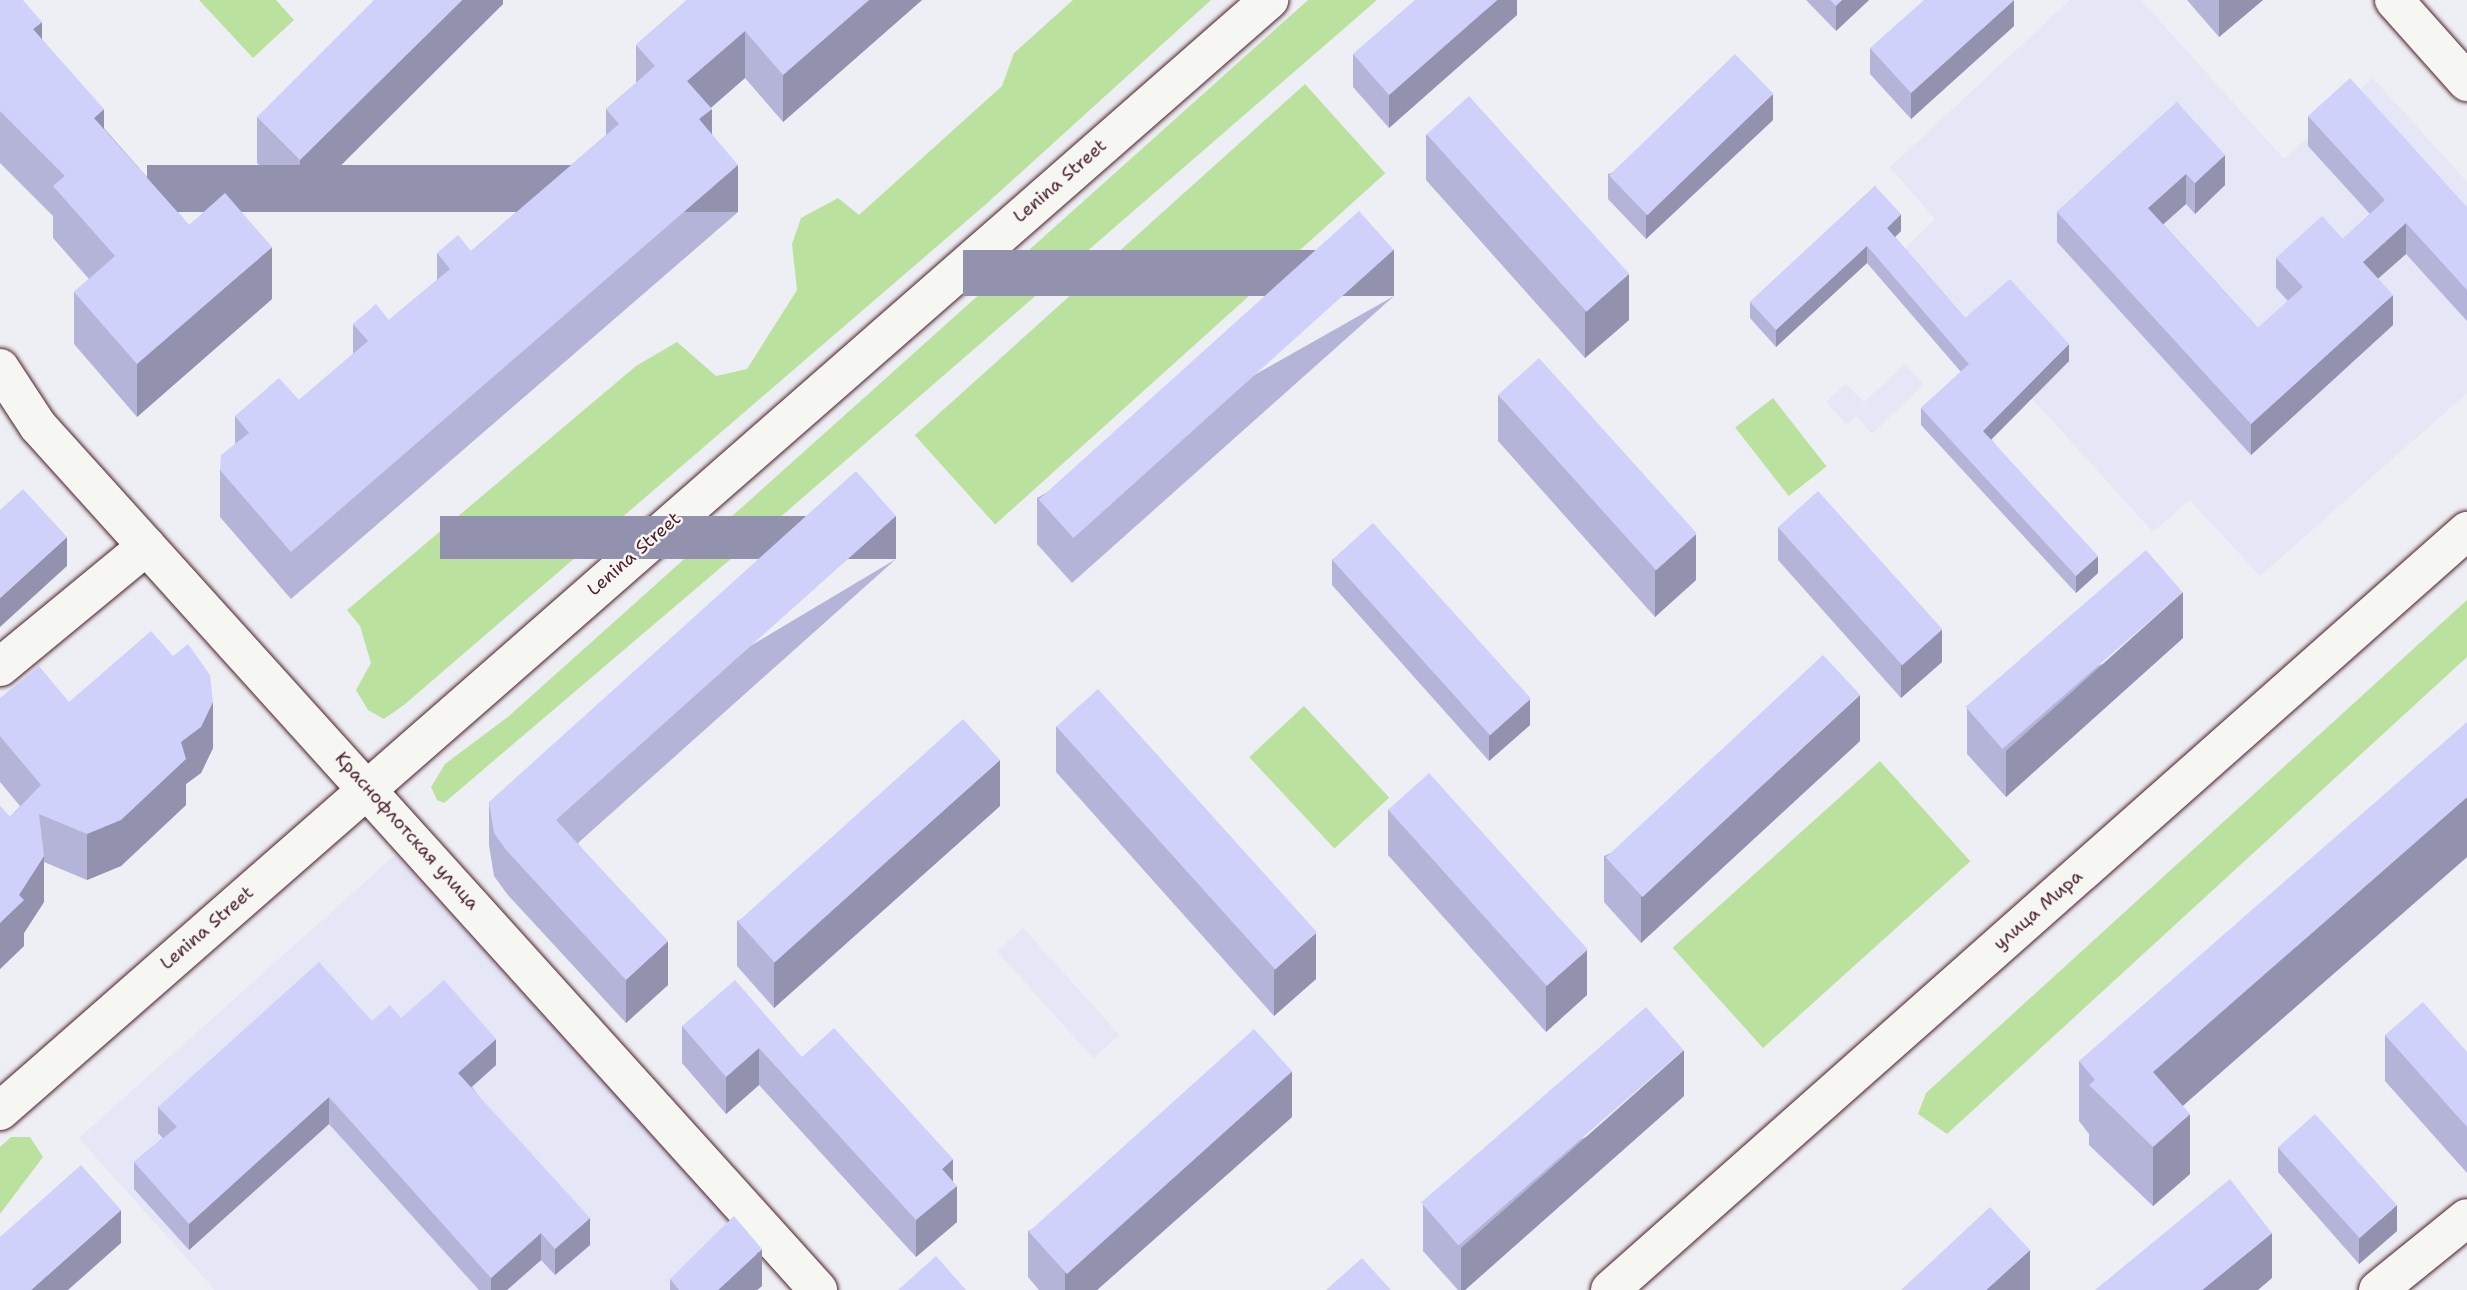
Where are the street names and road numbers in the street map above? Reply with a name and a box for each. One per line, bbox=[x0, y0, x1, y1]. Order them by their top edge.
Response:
street label: Lenina Street bbox=[1009, 135, 1111, 227]
street label: Lenina Street bbox=[583, 508, 685, 600]
street label: Краснофлотская улица bbox=[330, 748, 484, 914]
street label: улица Мира bbox=[1989, 865, 2087, 955]
street label: Lenina Street bbox=[156, 882, 258, 974]

